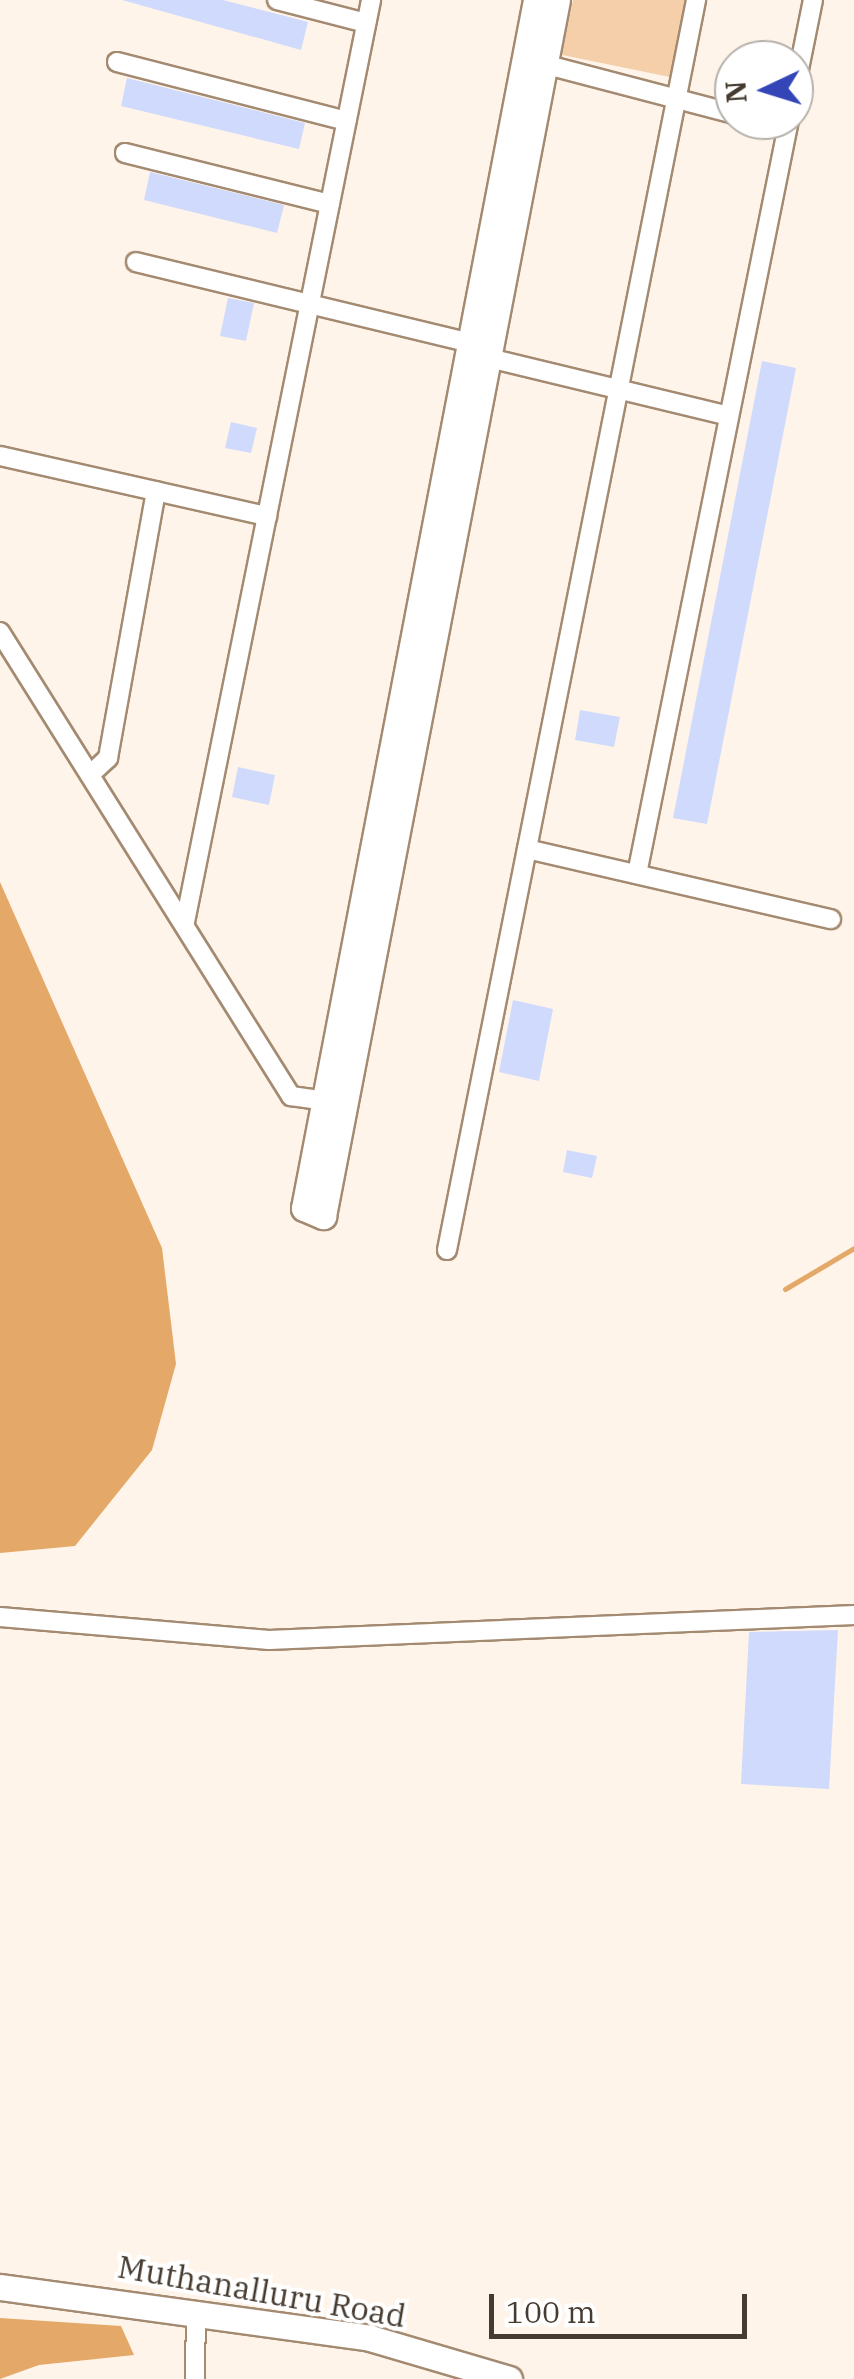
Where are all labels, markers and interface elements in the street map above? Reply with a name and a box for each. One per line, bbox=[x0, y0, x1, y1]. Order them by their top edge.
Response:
north arrow bbox=[714, 40, 814, 140]
text: N bbox=[716, 80, 755, 104]
street label: Muthanalluru Road bbox=[115, 2247, 409, 2335]
scale bar bbox=[494, 2274, 752, 2336]
text: 100 m bbox=[506, 2292, 596, 2331]

